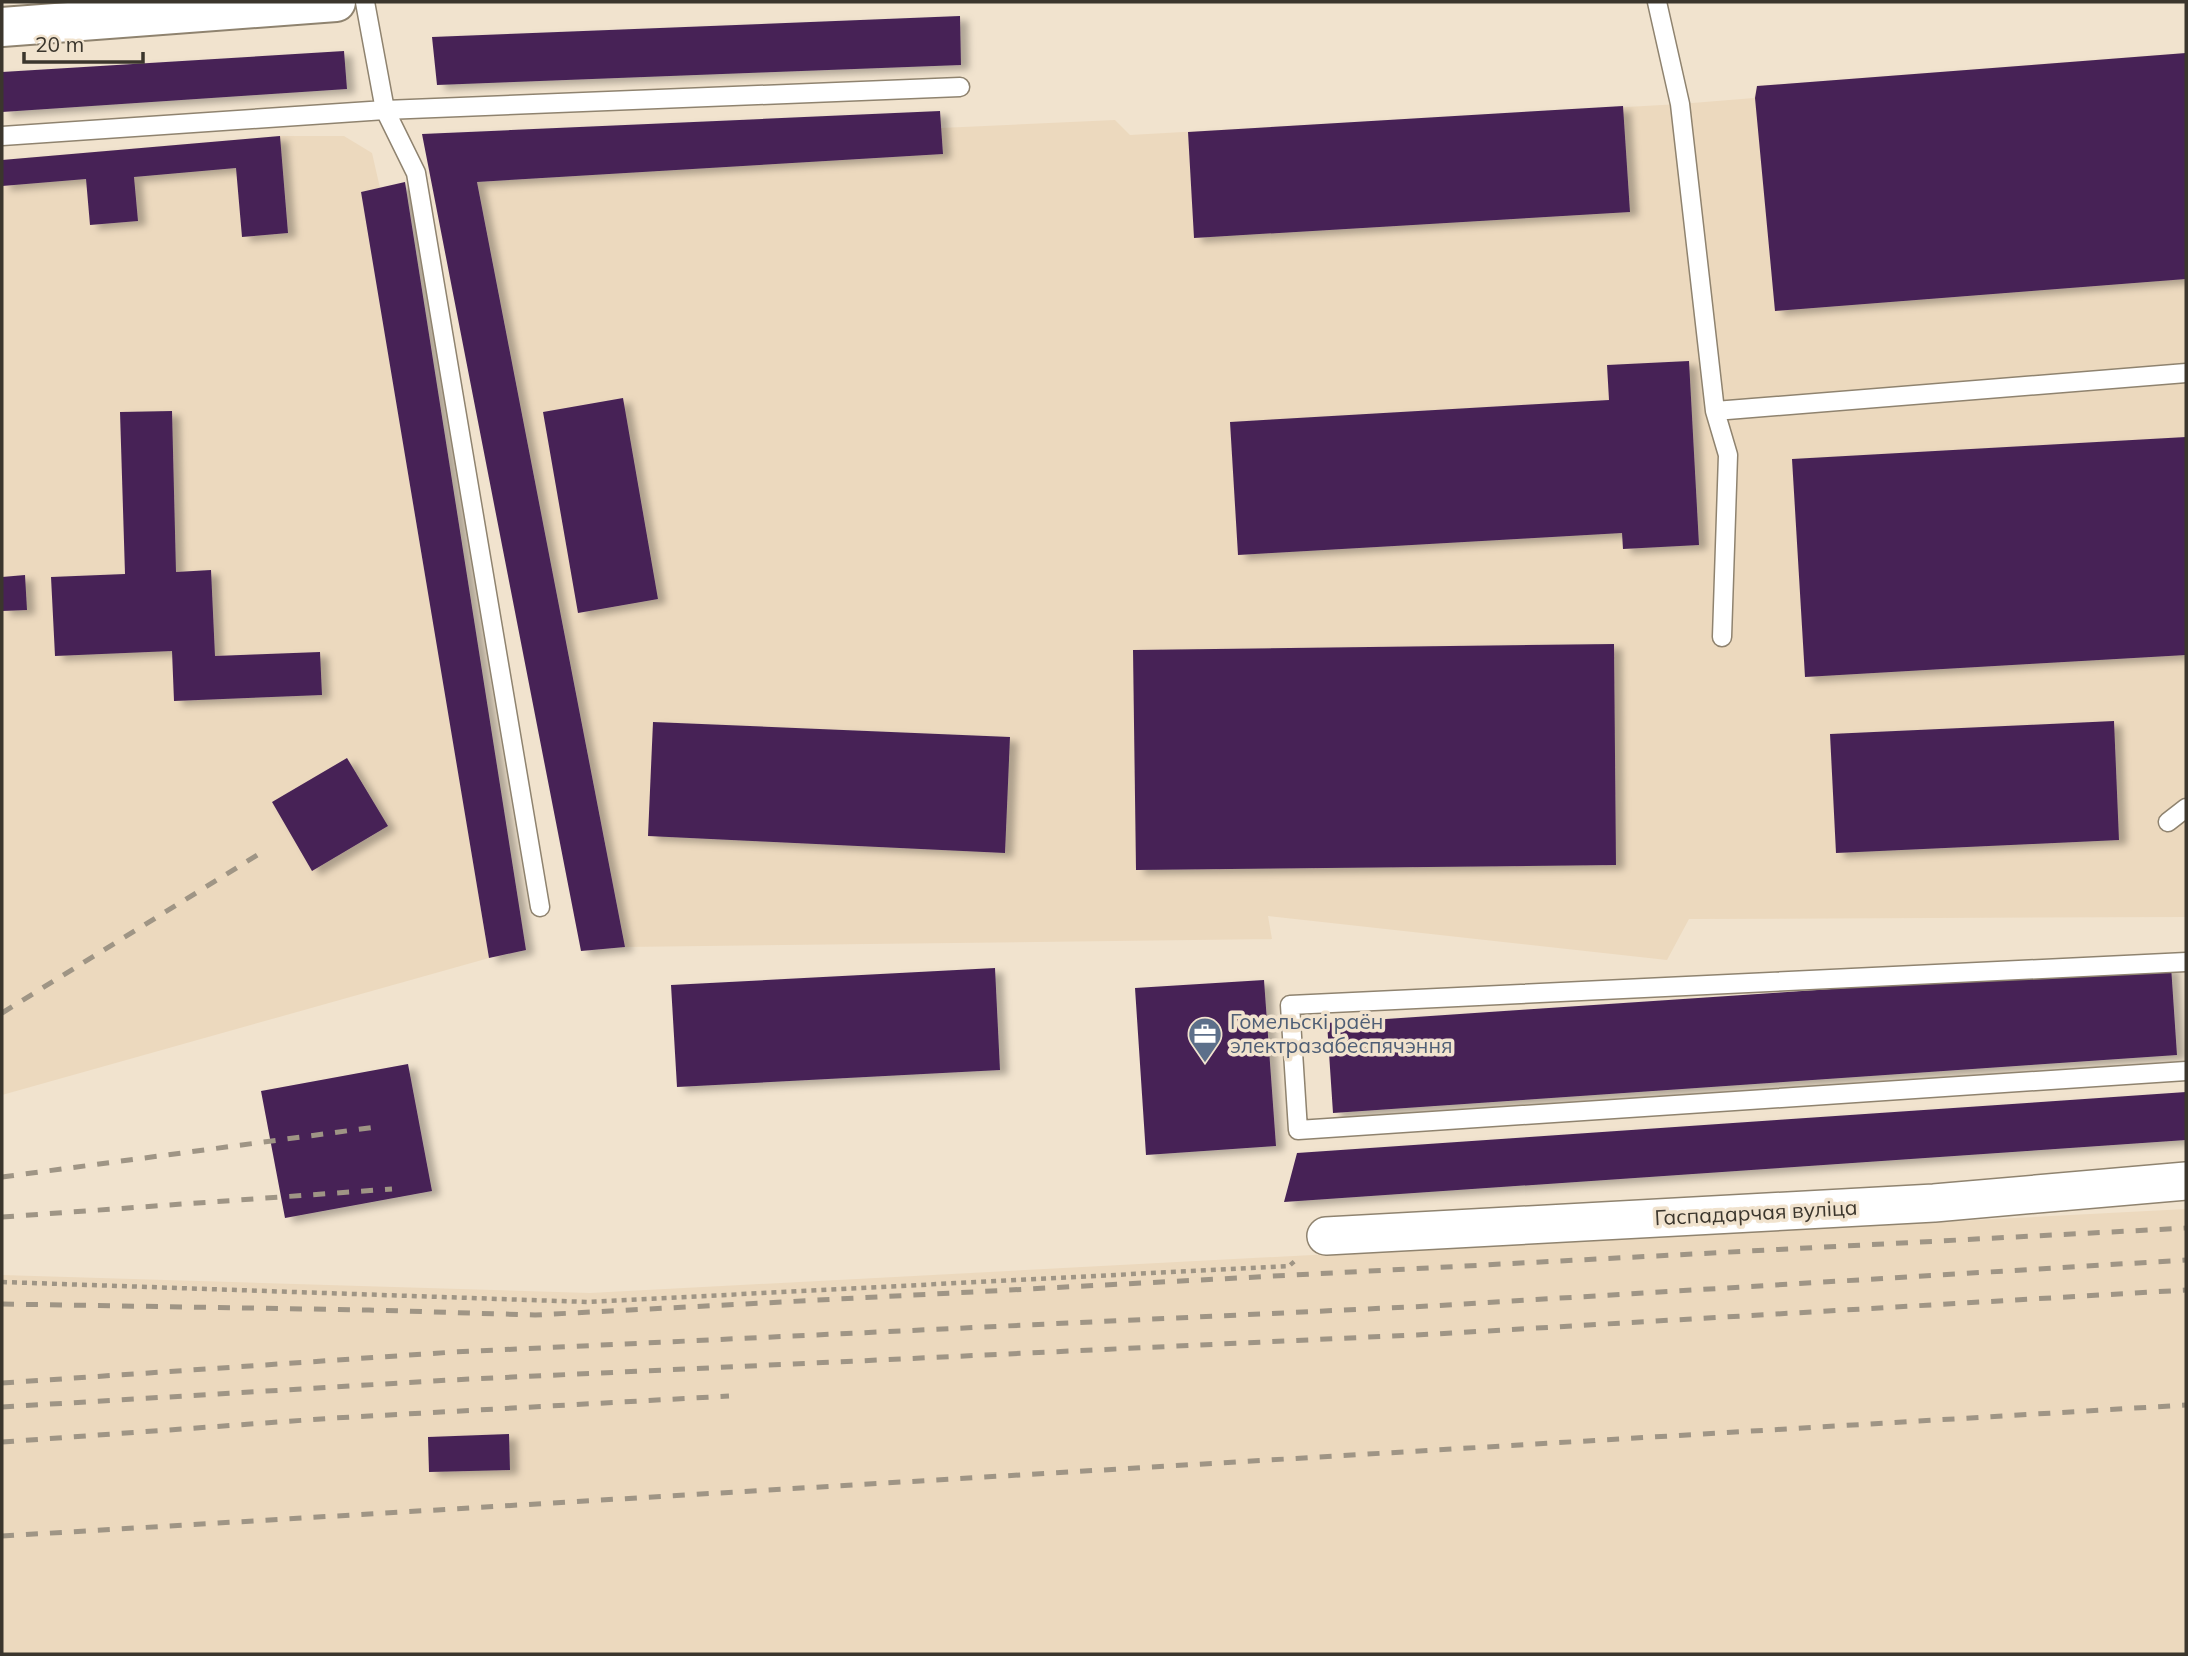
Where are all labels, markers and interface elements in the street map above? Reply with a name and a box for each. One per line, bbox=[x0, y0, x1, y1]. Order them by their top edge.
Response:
scale bar bbox=[24, 21, 144, 65]
text: 20 m bbox=[35, 31, 84, 57]
place label: Гомельскі раён электразабеспячэння bbox=[1230, 1008, 1453, 1058]
office icon: Гомельскі раён электразабеспячэння bbox=[1186, 1015, 1224, 1064]
street label: Гаспадарчая вуліца bbox=[1654, 1194, 1858, 1230]

